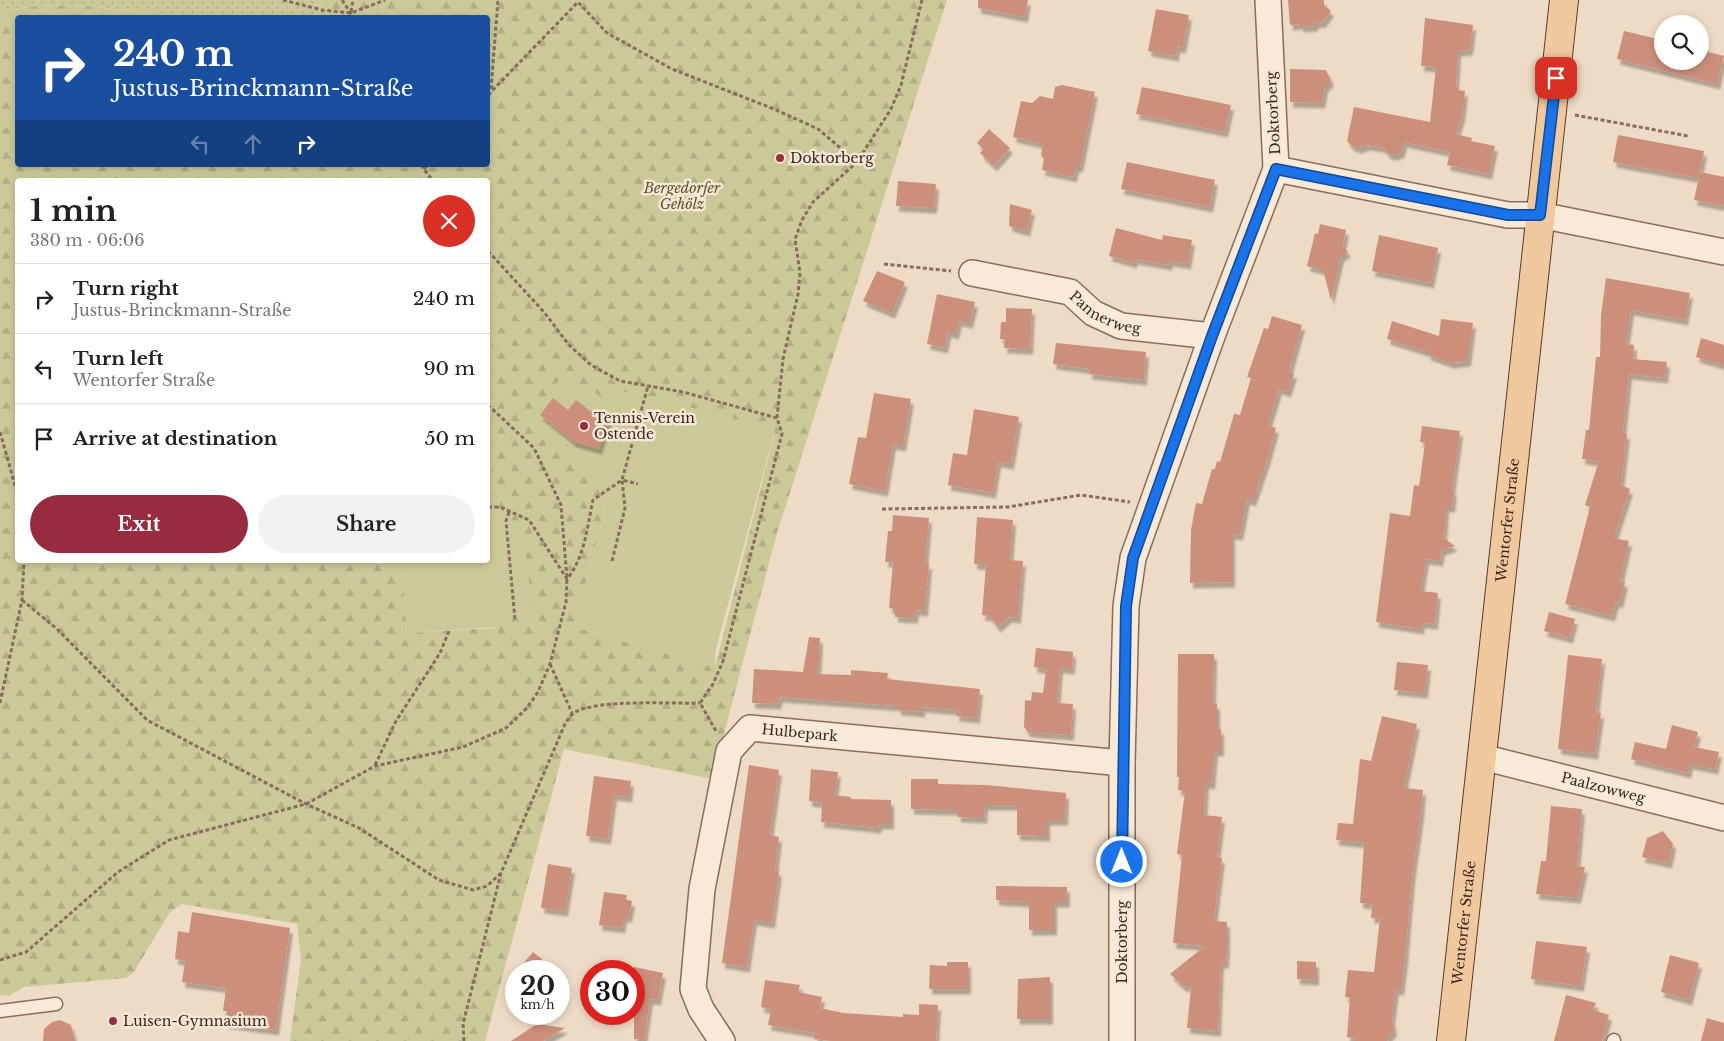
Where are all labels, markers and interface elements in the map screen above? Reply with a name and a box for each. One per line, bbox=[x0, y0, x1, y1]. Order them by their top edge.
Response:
map controls bbox=[1654, 15, 1709, 70]
button: search bbox=[1654, 15, 1709, 70]
text: 240 m bbox=[113, 32, 233, 75]
icon: right bbox=[30, 35, 95, 100]
pin bbox=[1535, 57, 1577, 99]
icon: arrive bbox=[1542, 64, 1570, 92]
street label: Doktorberg bbox=[1262, 70, 1284, 155]
text: Justus-Brinckmann-Straße bbox=[113, 75, 413, 102]
icon: left bbox=[186, 130, 214, 158]
icon: ahead bbox=[239, 130, 267, 158]
icon: right bbox=[292, 130, 320, 158]
place label: Doktorberg bbox=[790, 149, 874, 167]
marker: Doktorberg bbox=[774, 152, 786, 164]
park label: Bergedorfer Gehölz bbox=[643, 179, 721, 213]
text: 1 min bbox=[30, 192, 117, 229]
button: close bbox=[423, 195, 475, 247]
text: 380 m · 06:06 bbox=[30, 230, 144, 250]
text: Turn right bbox=[73, 277, 179, 300]
icon: right bbox=[30, 285, 58, 313]
text: 240 m bbox=[413, 287, 475, 310]
street label: Pannerweg bbox=[1066, 287, 1142, 337]
text: Justus-Brinckmann-Straße bbox=[73, 300, 291, 320]
text: Turn left bbox=[73, 347, 164, 370]
icon: left bbox=[30, 355, 58, 383]
text: 90 m bbox=[423, 357, 475, 380]
text: Wentorfer Straße bbox=[73, 370, 215, 390]
place label: Tennis-Verein Ostende bbox=[594, 409, 695, 443]
marker: Tennis-Verein Ostende bbox=[578, 420, 590, 432]
icon: arrive bbox=[30, 425, 58, 453]
text: Arrive at destination bbox=[73, 427, 277, 450]
text: 50 m bbox=[425, 427, 475, 450]
street label: Wentorfer Straße bbox=[1492, 457, 1523, 584]
button: Exit bbox=[30, 495, 248, 553]
button: Share bbox=[258, 495, 475, 553]
street label: Hulbepark bbox=[761, 720, 839, 745]
street label: Paalzowweg bbox=[1559, 768, 1648, 807]
position arrow bbox=[1095, 835, 1147, 887]
street label: Wentorfer Straße bbox=[1448, 860, 1480, 987]
street label: Doktorberg bbox=[1113, 900, 1131, 984]
speed limit sign: 30 bbox=[580, 960, 645, 1025]
text: 20 bbox=[520, 971, 555, 1002]
text: km/h bbox=[520, 997, 555, 1012]
place label: Luisen-Gymnasium bbox=[123, 1012, 267, 1030]
marker: Luisen-Gymnasium bbox=[107, 1015, 119, 1027]

